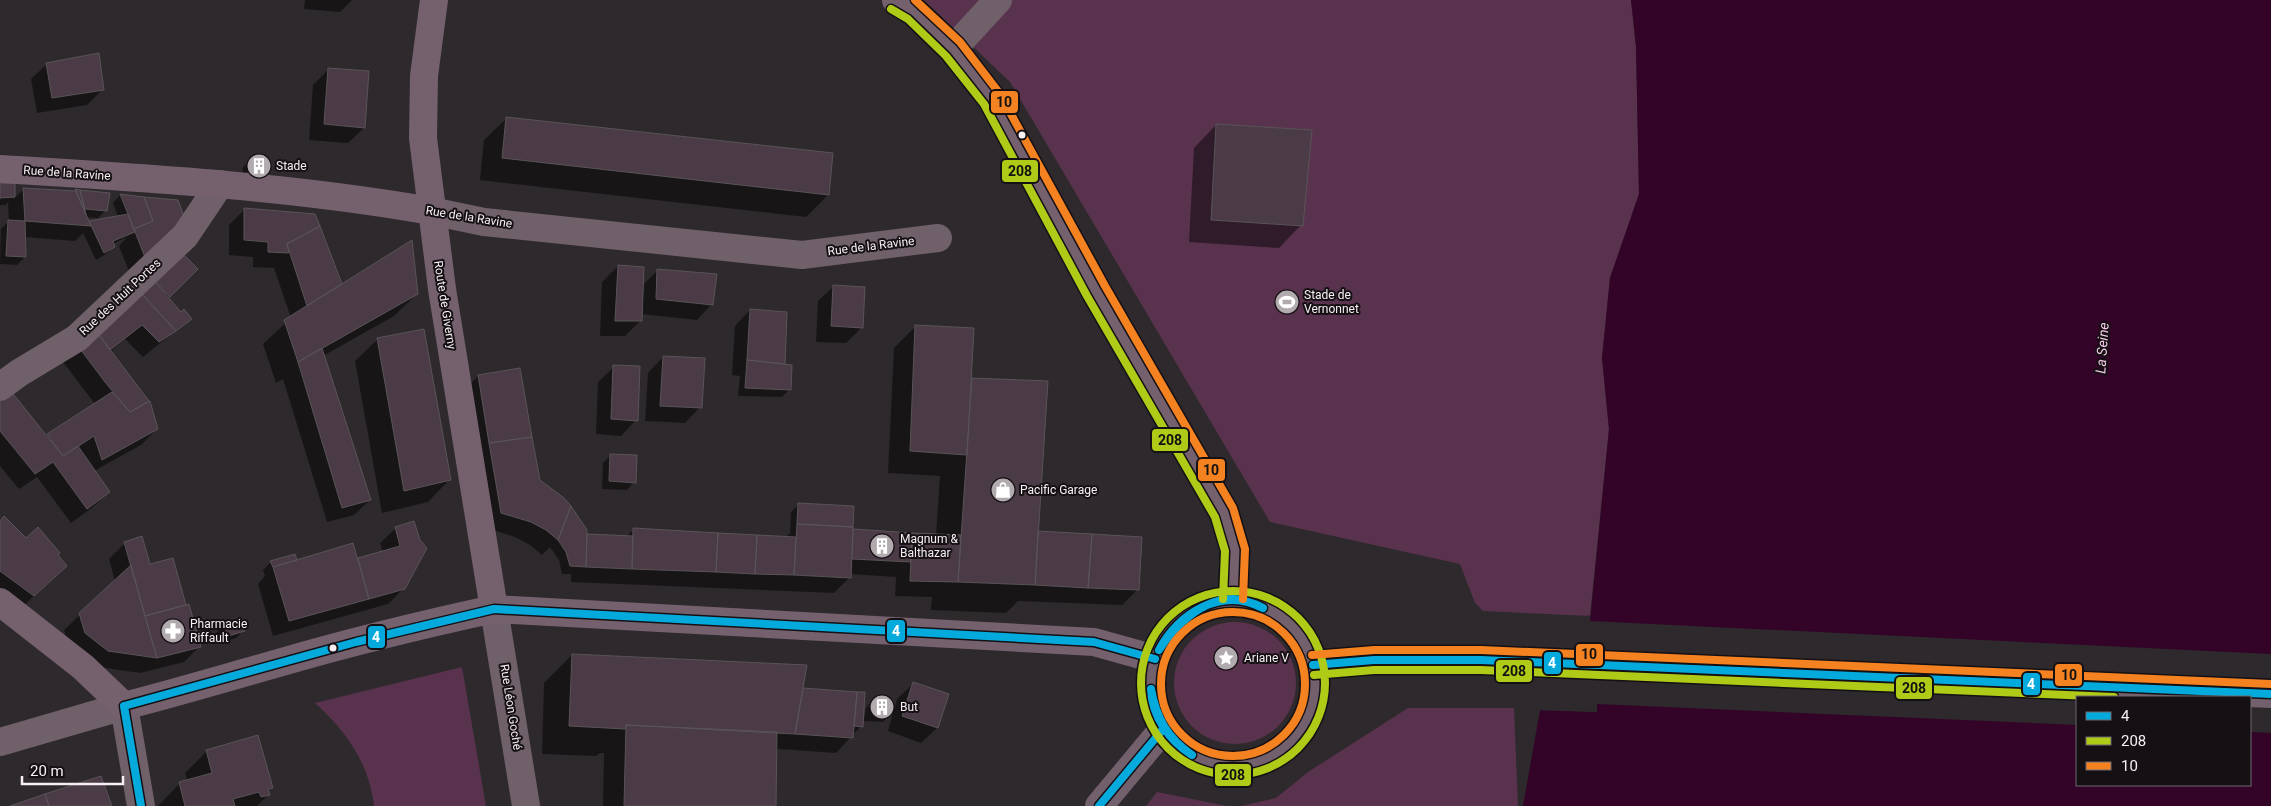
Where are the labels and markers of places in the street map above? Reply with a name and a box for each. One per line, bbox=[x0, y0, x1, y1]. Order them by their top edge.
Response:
unlabelled marker bbox=[1017, 130, 1027, 140]
building icon: Stade bbox=[246, 153, 272, 179]
place label: Stade bbox=[276, 159, 307, 173]
place label: Stade de Vernonnet bbox=[1304, 288, 1359, 316]
sports icon: Stade de Vernonnet bbox=[1274, 289, 1300, 315]
shop icon: Pacific Garage bbox=[990, 477, 1016, 503]
place label: Pacific Garage bbox=[1020, 483, 1097, 497]
place label: Magnum & Balthazar bbox=[900, 532, 958, 560]
building icon: Magnum & Balthazar bbox=[869, 533, 895, 559]
place label: Pharmacie Riffault bbox=[190, 617, 247, 645]
pharmacy icon: Pharmacie Riffault bbox=[160, 618, 186, 644]
unlabelled marker bbox=[328, 643, 338, 653]
place icon: Ariane V bbox=[1213, 645, 1239, 671]
place label: Ariane V bbox=[1244, 651, 1289, 665]
building icon: But bbox=[869, 694, 895, 720]
place label: But bbox=[900, 700, 918, 714]

